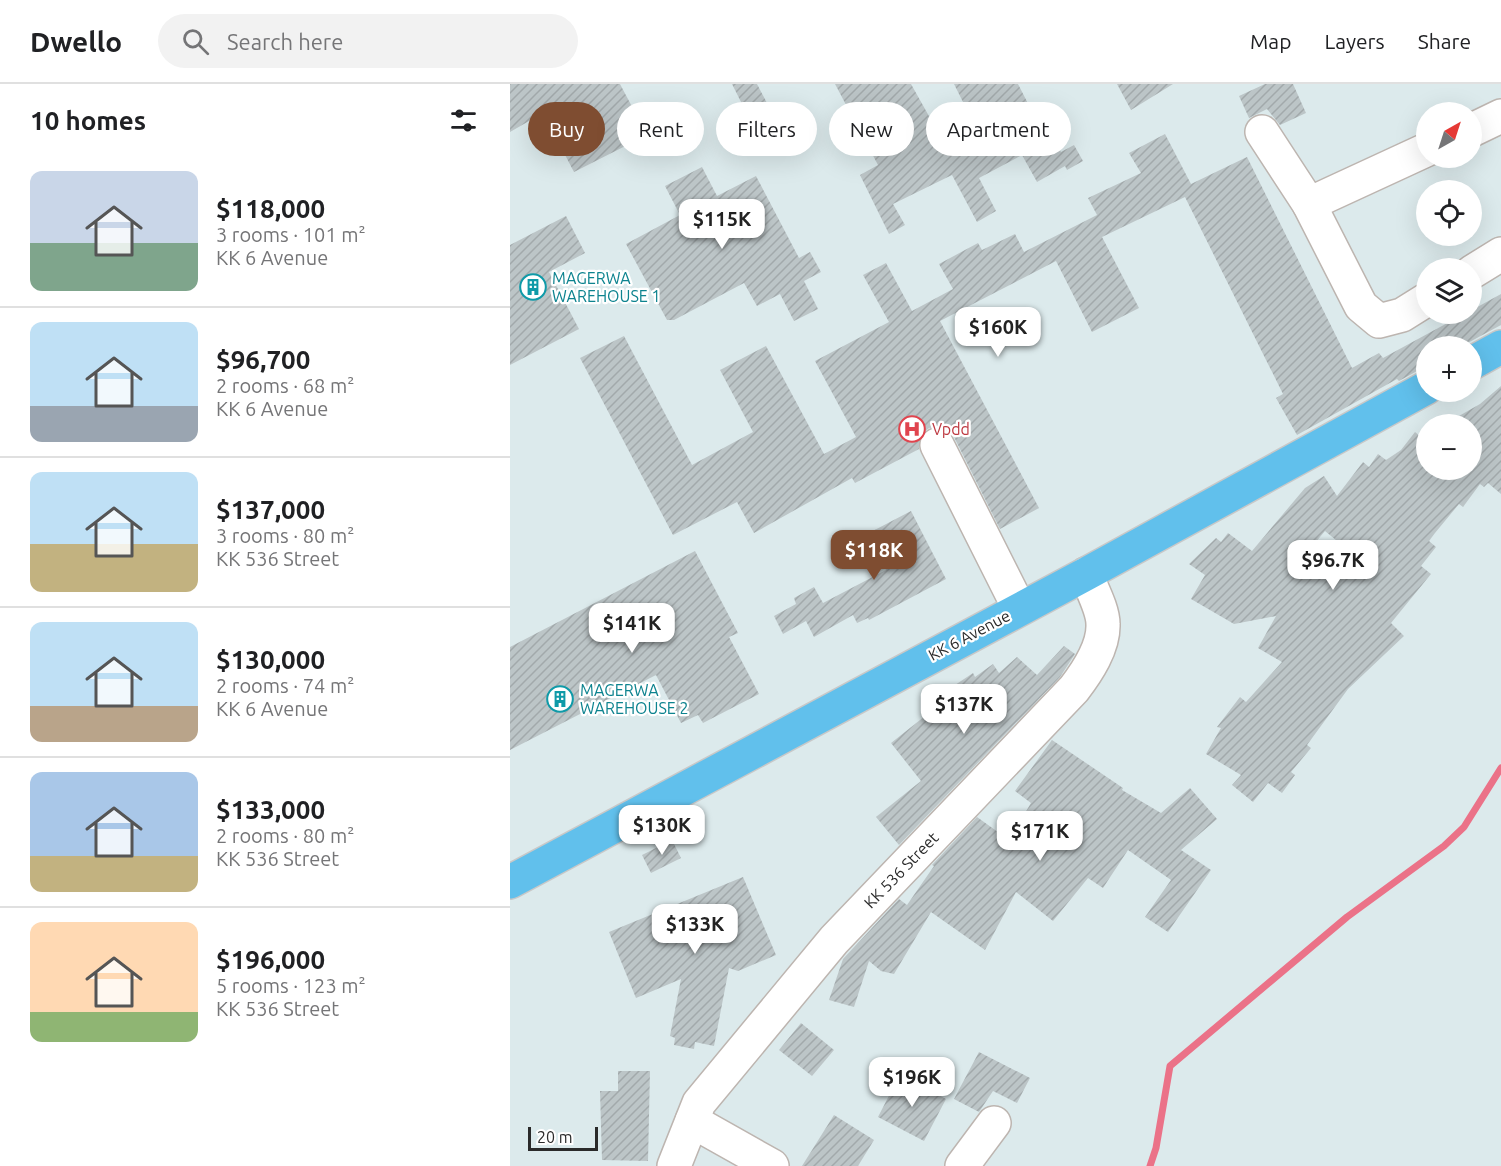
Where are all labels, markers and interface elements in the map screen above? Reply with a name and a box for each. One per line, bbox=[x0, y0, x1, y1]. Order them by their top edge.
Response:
search box bbox=[158, 14, 578, 68]
icon: search bbox=[179, 25, 212, 58]
text: Dwello bbox=[30, 26, 122, 57]
text: Search here bbox=[227, 29, 343, 54]
text: Map bbox=[1250, 29, 1291, 53]
text: Layers bbox=[1324, 29, 1385, 53]
text: Share bbox=[1418, 29, 1471, 53]
chip: Buy bbox=[528, 102, 605, 156]
chip: Rent bbox=[617, 102, 704, 156]
chip: Filters bbox=[716, 102, 817, 156]
chip: New bbox=[829, 102, 914, 156]
chip: Apartment bbox=[926, 102, 1071, 156]
north arrow bbox=[1416, 102, 1482, 168]
map controls bbox=[1416, 102, 1482, 480]
icon: filters bbox=[447, 104, 480, 137]
text: 10 homes bbox=[30, 106, 146, 135]
button: locate bbox=[1416, 180, 1482, 246]
text: $118,000 bbox=[216, 194, 325, 223]
icon: home bbox=[78, 195, 150, 267]
pin: $115K bbox=[680, 199, 764, 250]
text: $115K bbox=[693, 207, 751, 230]
text: 3 rooms · 101 m² bbox=[216, 223, 366, 246]
text: KK 6 Avenue bbox=[216, 246, 328, 269]
button: layers bbox=[1416, 258, 1482, 324]
place label: MAGERWA WAREHOUSE 1 bbox=[552, 269, 661, 305]
building icon: MAGERWA WAREHOUSE 1 bbox=[518, 272, 548, 302]
pin: $160K bbox=[956, 307, 1040, 358]
text: $160K bbox=[969, 315, 1027, 338]
button: + bbox=[1416, 336, 1482, 402]
text: $96,700 bbox=[216, 345, 310, 374]
icon: home bbox=[78, 346, 150, 418]
text: 2 rooms · 68 m² bbox=[216, 374, 354, 397]
text: KK 6 Avenue bbox=[216, 397, 328, 420]
hospital icon: Vpdd bbox=[897, 414, 927, 444]
button: − bbox=[1416, 414, 1482, 480]
place label: Vpdd bbox=[932, 420, 970, 438]
text: $137,000 bbox=[216, 495, 325, 524]
icon: home bbox=[78, 496, 150, 568]
text: 3 rooms · 80 m² bbox=[216, 524, 354, 547]
pin: $118K bbox=[832, 530, 916, 581]
text: $118K bbox=[845, 538, 903, 561]
pin: $96.7K bbox=[1284, 540, 1382, 591]
text: KK 536 Street bbox=[216, 547, 339, 570]
text: $96.7K bbox=[1301, 548, 1365, 571]
pin: $141K bbox=[590, 603, 674, 654]
street label: KK 6 Avenue bbox=[925, 606, 1013, 664]
text: $141K bbox=[603, 611, 661, 634]
text: $130,000 bbox=[216, 645, 325, 674]
icon: home bbox=[78, 646, 150, 718]
text: 2 rooms · 74 m² bbox=[216, 674, 354, 697]
place label: MAGERWA WAREHOUSE 2 bbox=[580, 681, 689, 717]
building icon: MAGERWA WAREHOUSE 2 bbox=[545, 684, 575, 714]
pin: $137K bbox=[922, 684, 1006, 735]
text: $137K bbox=[935, 692, 993, 715]
text: KK 6 Avenue bbox=[216, 697, 328, 720]
text: $133,000 bbox=[216, 795, 325, 824]
icon: home bbox=[78, 796, 150, 868]
pin: $130K bbox=[620, 805, 704, 856]
pin: $171K bbox=[998, 811, 1082, 862]
text: $130K bbox=[633, 813, 691, 836]
text: $171K bbox=[1011, 819, 1069, 842]
text: 2 rooms · 80 m² bbox=[216, 824, 354, 847]
street label: KK 536 Street bbox=[860, 828, 942, 912]
text: KK 536 Street bbox=[216, 847, 339, 870]
pin: $133K bbox=[653, 904, 737, 955]
text: $133K bbox=[666, 912, 724, 935]
text: $196,000 bbox=[216, 945, 325, 974]
icon: home bbox=[78, 946, 150, 1018]
text: 5 rooms · 123 m² bbox=[216, 974, 366, 997]
text: KK 536 Street bbox=[216, 997, 339, 1020]
pin: $196K bbox=[870, 1057, 954, 1108]
text: $196K bbox=[883, 1065, 941, 1088]
scale bar bbox=[528, 1124, 598, 1152]
text: 20 m bbox=[537, 1128, 573, 1146]

